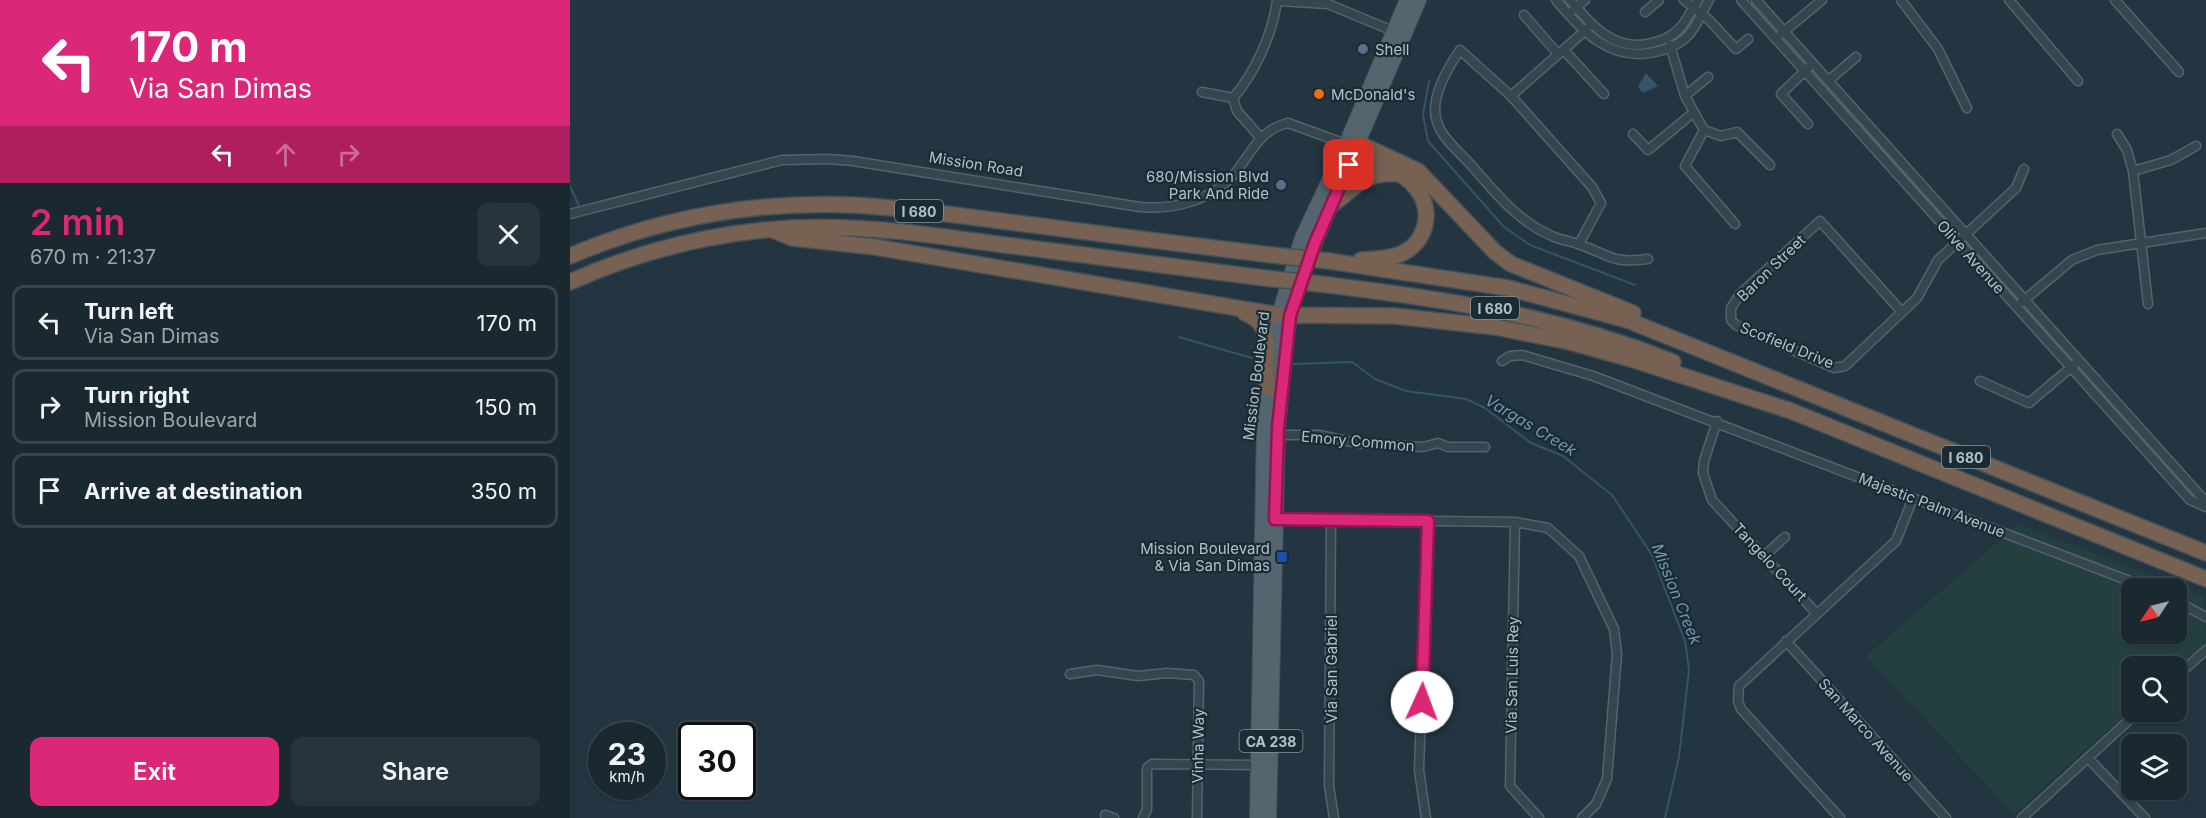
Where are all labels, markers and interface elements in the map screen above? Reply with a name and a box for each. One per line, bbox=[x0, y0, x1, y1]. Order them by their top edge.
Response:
text: 170 m bbox=[129, 21, 247, 72]
icon: left bbox=[30, 24, 108, 102]
place label: Shell bbox=[1375, 40, 1410, 59]
marker: Shell bbox=[1356, 42, 1370, 56]
text: Via San Dimas bbox=[129, 72, 312, 105]
place label: McDonald's bbox=[1331, 85, 1416, 104]
marker: McDonald's bbox=[1312, 87, 1326, 101]
icon: left bbox=[206, 138, 239, 171]
icon: ahead bbox=[269, 138, 302, 171]
icon: right bbox=[332, 138, 365, 171]
pin bbox=[1323, 139, 1374, 190]
street label: Mission Road bbox=[928, 147, 1024, 181]
icon: arrive bbox=[1332, 148, 1365, 181]
place label: 680/Mission Blvd Park And Ride bbox=[1146, 167, 1269, 203]
marker: 680/Mission Blvd Park And Ride bbox=[1274, 178, 1288, 192]
text: 2 min bbox=[30, 200, 125, 244]
road number: I 680 bbox=[895, 200, 943, 222]
button: close bbox=[477, 203, 540, 266]
street label: Olive Avenue bbox=[1933, 216, 2009, 298]
street label: Baron Street bbox=[1733, 231, 1809, 305]
text: 670 m · 21:37 bbox=[30, 245, 156, 269]
road number: I 680 bbox=[1471, 297, 1519, 319]
text: Turn left bbox=[84, 298, 174, 324]
icon: left bbox=[33, 306, 66, 339]
text: 170 m bbox=[477, 310, 537, 336]
street label: Mission Boulevard bbox=[1239, 310, 1273, 442]
street label: Scofield Drive bbox=[1737, 318, 1837, 372]
text: Via San Dimas bbox=[84, 324, 220, 348]
text: Turn right bbox=[84, 382, 190, 408]
icon: right bbox=[33, 390, 66, 423]
water label: Vargas Creek bbox=[1482, 390, 1580, 460]
text: 150 m bbox=[475, 394, 537, 420]
text: Mission Boulevard bbox=[84, 408, 257, 432]
street label: Emory Common bbox=[1300, 427, 1416, 455]
road number: I 680 bbox=[1942, 446, 1990, 468]
street label: Majestic Palm Avenue bbox=[1856, 468, 2008, 542]
icon: arrive bbox=[33, 474, 66, 507]
text: Arrive at destination bbox=[84, 478, 303, 504]
text: 350 m bbox=[471, 478, 537, 504]
street label: Tangelo Court bbox=[1729, 519, 1811, 605]
place label: Mission Boulevard & Via San Dimas bbox=[1140, 539, 1270, 575]
water label: Mission Creek bbox=[1648, 541, 1706, 648]
marker: Mission Boulevard & Via San Dimas bbox=[1275, 550, 1289, 564]
north arrow bbox=[2121, 578, 2187, 644]
map controls bbox=[2121, 578, 2187, 800]
street label: Via San Gabriel bbox=[1322, 615, 1341, 723]
street label: Via San Luis Rey bbox=[1501, 616, 1523, 734]
button: search bbox=[2121, 656, 2187, 722]
position arrow bbox=[1390, 670, 1454, 734]
street label: San Marco Avenue bbox=[1814, 674, 1918, 786]
street label: Vinha Way bbox=[1188, 708, 1208, 784]
speed limit sign: 30 bbox=[678, 722, 756, 800]
road number: CA 238 bbox=[1240, 730, 1302, 752]
button: layers bbox=[2121, 734, 2187, 800]
text: 23 bbox=[608, 736, 646, 772]
button: Exit bbox=[30, 737, 279, 806]
button: Share bbox=[291, 737, 540, 806]
text: km/h bbox=[609, 767, 645, 786]

